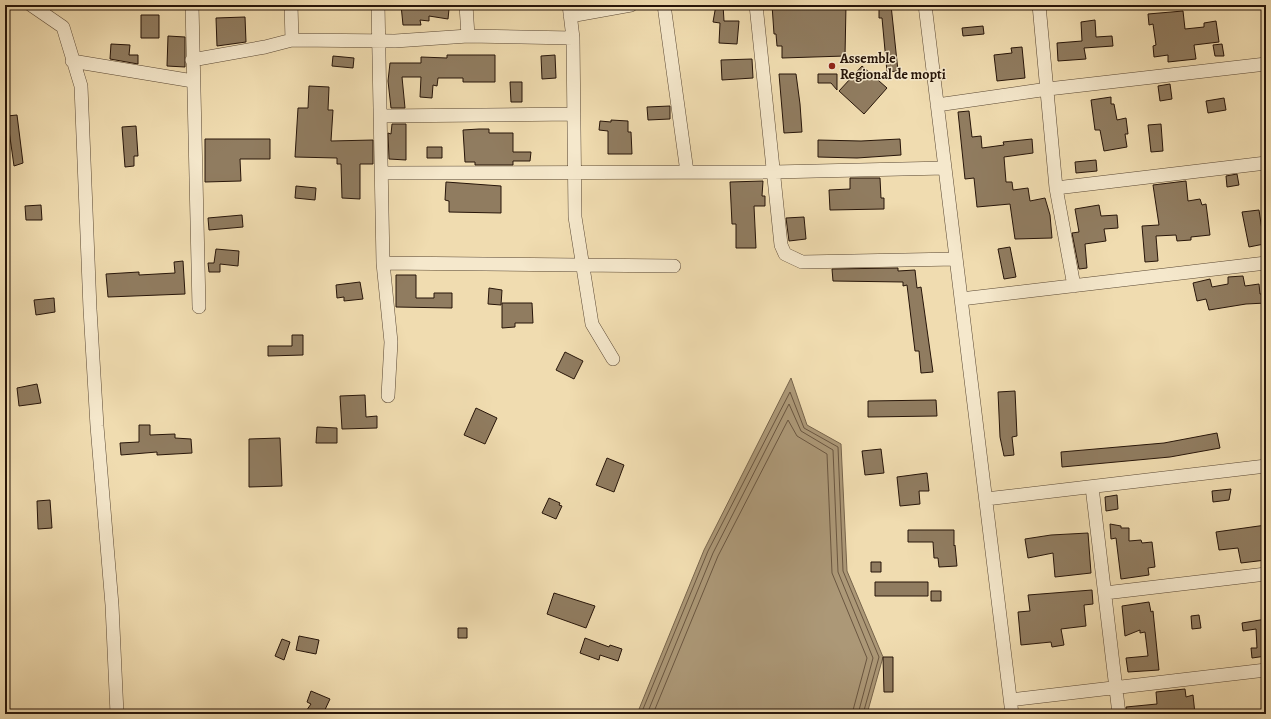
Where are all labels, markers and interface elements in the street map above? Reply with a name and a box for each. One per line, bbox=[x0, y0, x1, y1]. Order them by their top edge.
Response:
place label: Assemble Regional de mopti bbox=[839, 49, 946, 84]
marker: Assemble Regional de mopti bbox=[827, 61, 837, 71]

